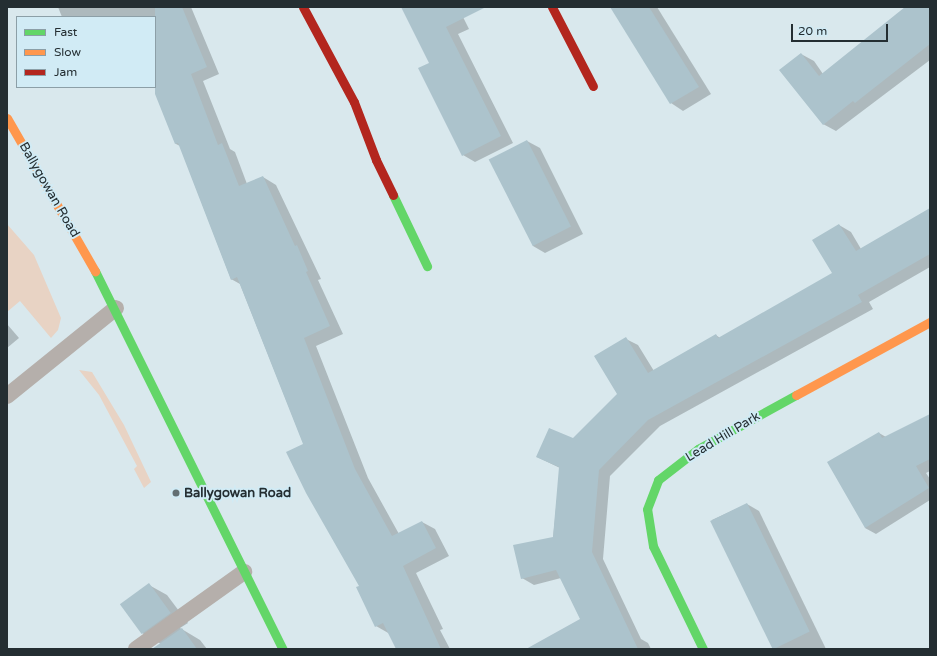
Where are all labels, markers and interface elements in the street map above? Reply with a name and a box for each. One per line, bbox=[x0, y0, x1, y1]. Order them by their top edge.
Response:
legend bbox=[16, 16, 156, 88]
scale bar bbox=[793, 16, 890, 42]
text: 20 m bbox=[798, 24, 827, 38]
text: Fast bbox=[54, 25, 77, 39]
text: Slow bbox=[54, 45, 81, 59]
text: Jam bbox=[54, 65, 77, 79]
street label: Ballygowan Road bbox=[15, 140, 83, 240]
street label: Lead Hill Park bbox=[683, 409, 763, 465]
place label: Ballygowan Road bbox=[184, 485, 291, 501]
marker: Ballygowan Road bbox=[171, 488, 181, 498]

